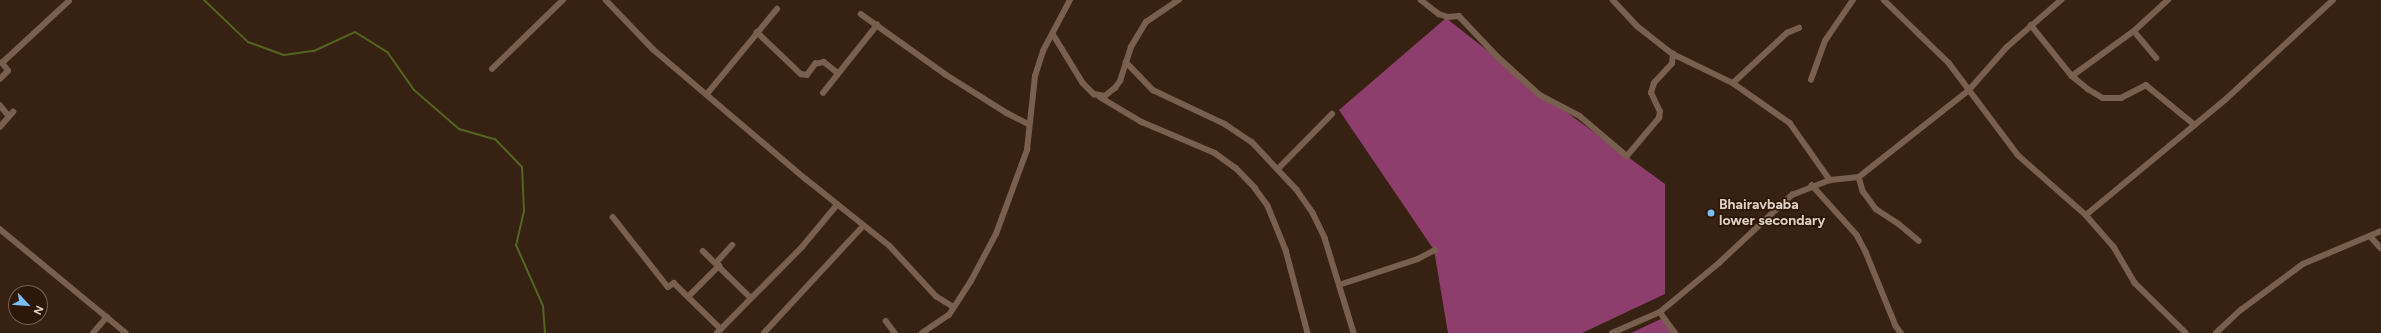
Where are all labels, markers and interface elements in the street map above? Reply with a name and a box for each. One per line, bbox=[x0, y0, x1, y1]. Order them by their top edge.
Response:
place label: Bhairavbaba lower secondary bbox=[1719, 197, 1825, 230]
marker: Bhairavbaba lower secondary bbox=[1706, 208, 1716, 218]
north arrow bbox=[8, 285, 48, 325]
text: N bbox=[31, 303, 46, 317]

